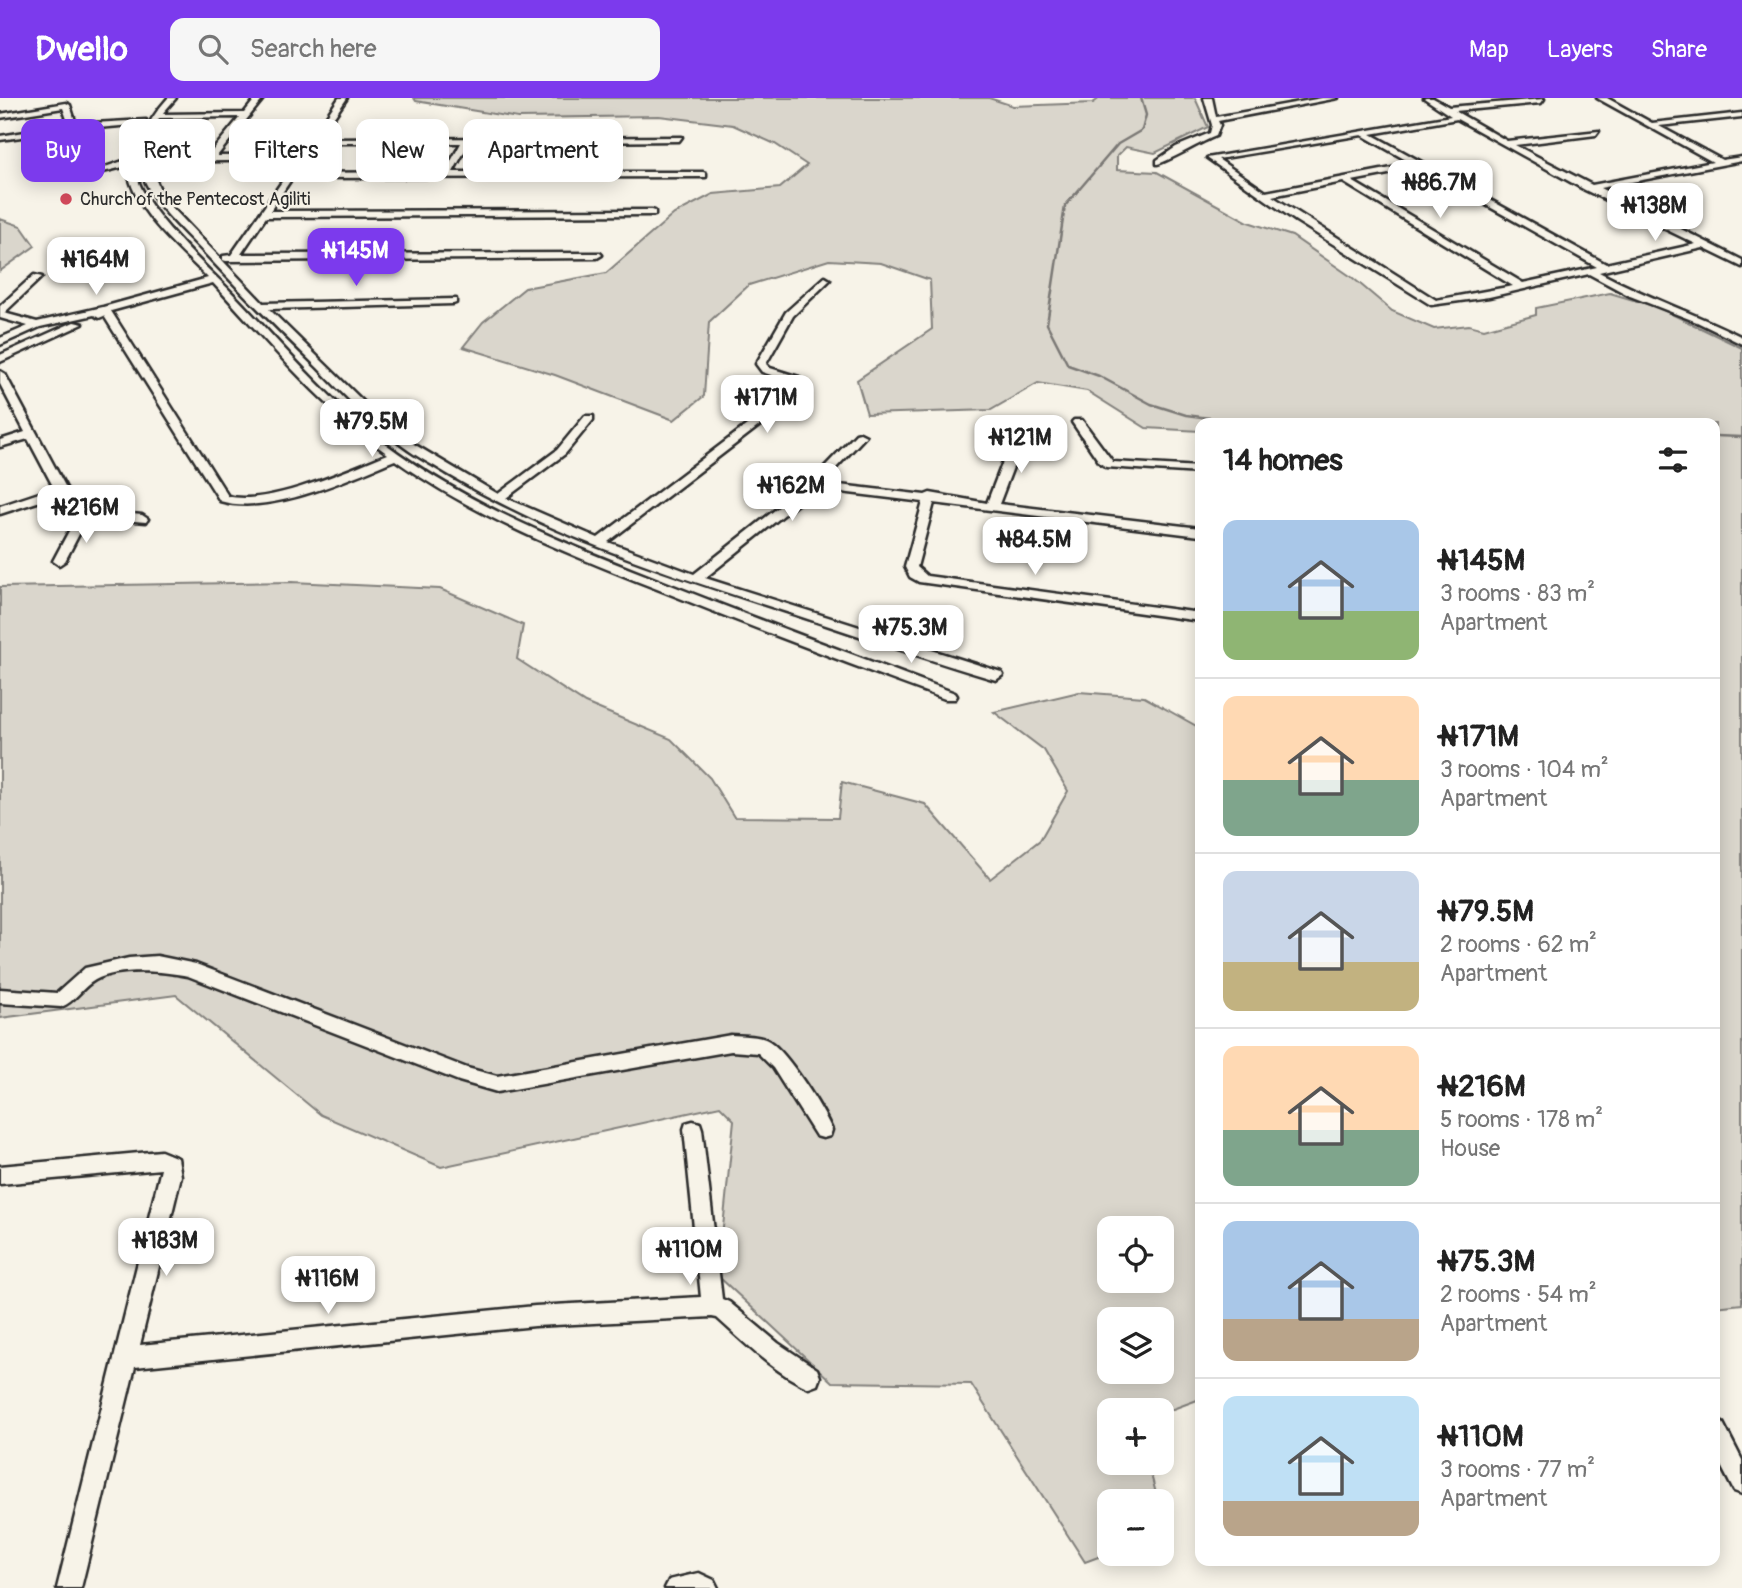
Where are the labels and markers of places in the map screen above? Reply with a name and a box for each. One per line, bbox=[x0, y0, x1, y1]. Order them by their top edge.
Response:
pin: ₦86.7M bbox=[1383, 160, 1497, 220]
pin: ₦138M bbox=[1606, 184, 1704, 243]
place label: Church of the Pentecost Agiliti bbox=[80, 188, 310, 211]
marker: Church of the Pentecost Agiliti bbox=[58, 191, 74, 207]
pin: ₦145M bbox=[307, 228, 405, 288]
pin: ₦164M bbox=[47, 238, 145, 297]
pin: ₦171M bbox=[718, 376, 816, 435]
pin: ₦79.5M bbox=[315, 400, 429, 459]
pin: ₦121M bbox=[972, 416, 1070, 475]
pin: ₦162M bbox=[743, 464, 841, 523]
pin: ₦216M bbox=[37, 486, 135, 545]
pin: ₦84.5M bbox=[978, 518, 1092, 577]
pin: ₦75.3M bbox=[854, 606, 968, 665]
pin: ₦183M bbox=[117, 1218, 215, 1278]
pin: ₦110M bbox=[641, 1228, 739, 1287]
pin: ₦116M bbox=[279, 1256, 377, 1316]

